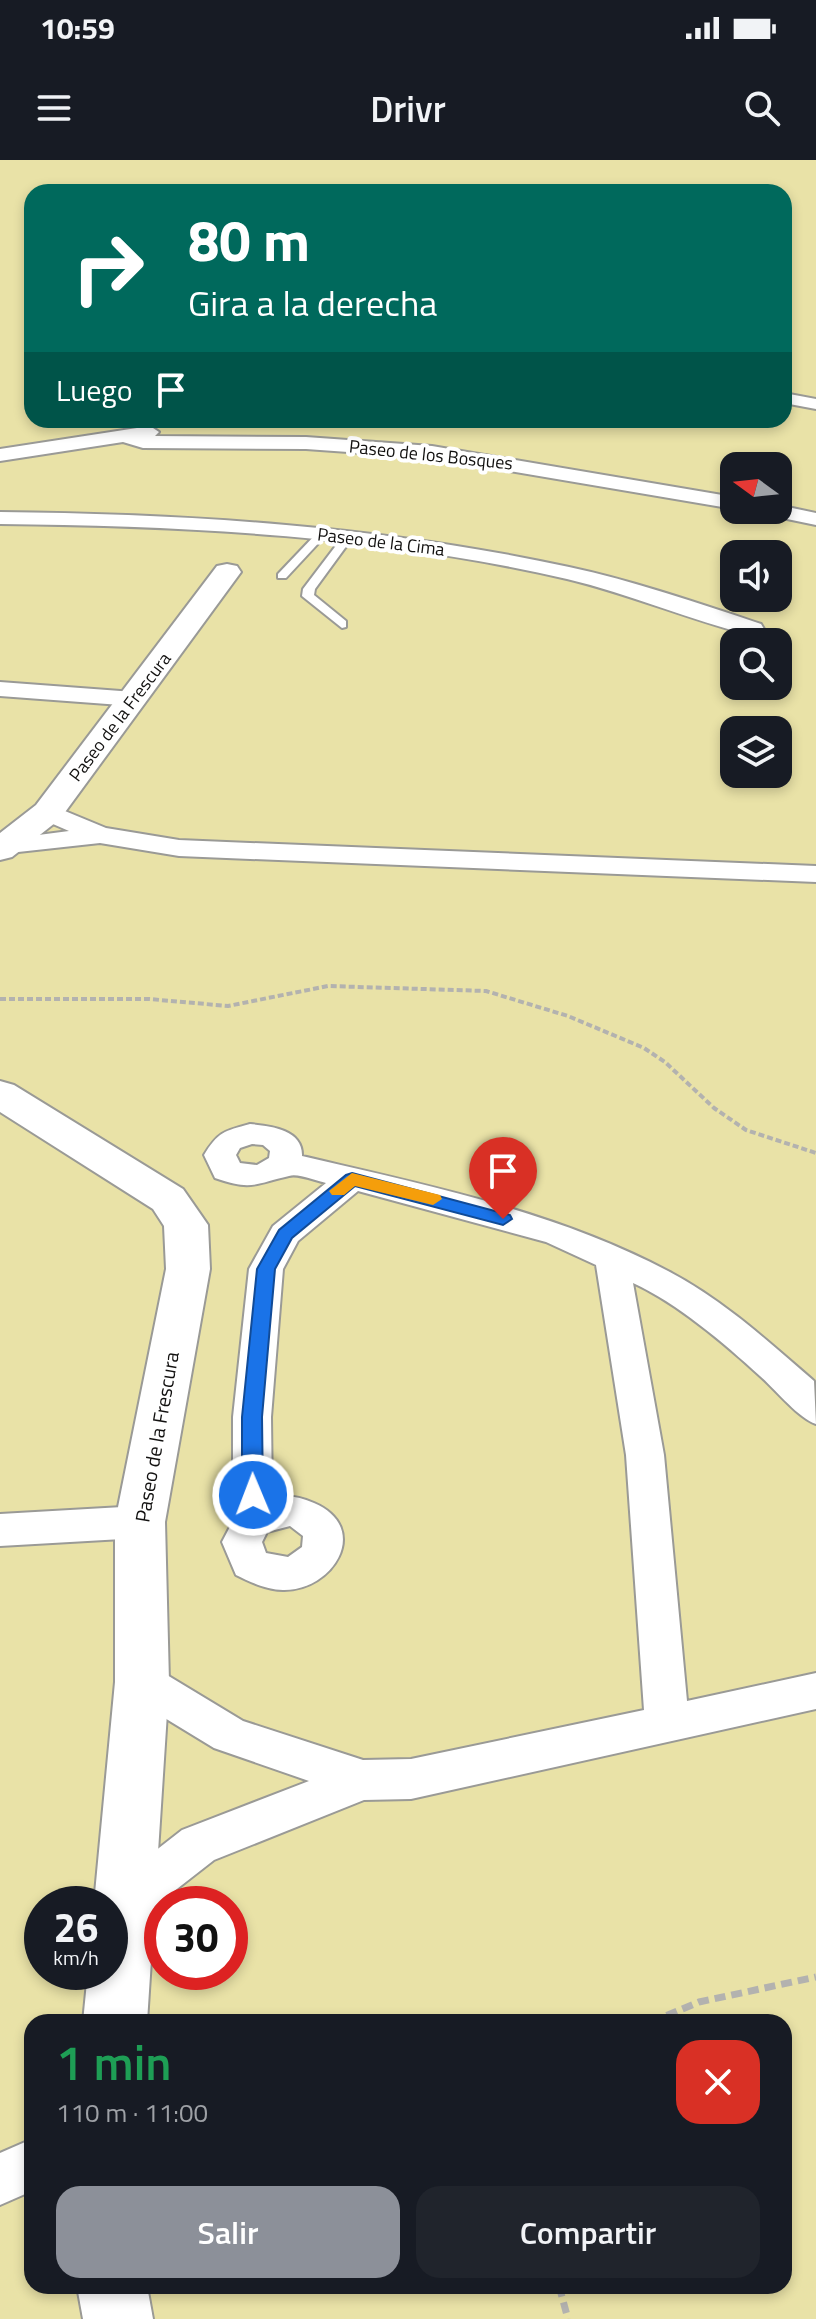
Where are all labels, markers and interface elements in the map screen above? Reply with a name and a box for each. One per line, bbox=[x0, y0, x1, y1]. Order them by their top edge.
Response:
text: 10:59 bbox=[40, 5, 115, 51]
text: Drivr bbox=[370, 81, 446, 136]
icon: menu bbox=[32, 86, 76, 130]
icon: search bbox=[740, 86, 784, 130]
text: 80 m bbox=[188, 198, 310, 283]
icon: right bbox=[56, 216, 160, 320]
text: Gira a la derecha bbox=[188, 275, 437, 330]
text: Luego bbox=[56, 367, 133, 413]
icon: arrive bbox=[149, 368, 193, 412]
street label: Paseo de los Bosques bbox=[348, 432, 514, 477]
north arrow bbox=[720, 452, 792, 524]
map controls bbox=[720, 452, 792, 788]
street label: Paseo de la Cima bbox=[316, 520, 446, 563]
button: sound bbox=[720, 540, 792, 612]
button: search bbox=[720, 628, 792, 700]
street label: Paseo de la Frescura bbox=[62, 646, 177, 787]
button: layers bbox=[720, 716, 792, 788]
pin bbox=[469, 1137, 537, 1219]
icon: arrive bbox=[481, 1149, 525, 1193]
street label: Paseo de la Frescura bbox=[126, 1349, 187, 1525]
position arrow bbox=[211, 1453, 295, 1537]
speed limit sign: 30 bbox=[144, 1886, 248, 1990]
text: 26 bbox=[54, 1897, 98, 1958]
text: km/h bbox=[53, 1942, 99, 1973]
text: 1 min bbox=[56, 2026, 171, 2099]
button: close bbox=[676, 2040, 760, 2124]
text: 110 m · 11:00 bbox=[56, 2093, 208, 2132]
button: Salir bbox=[56, 2186, 400, 2278]
button: Compartir bbox=[416, 2186, 760, 2278]

